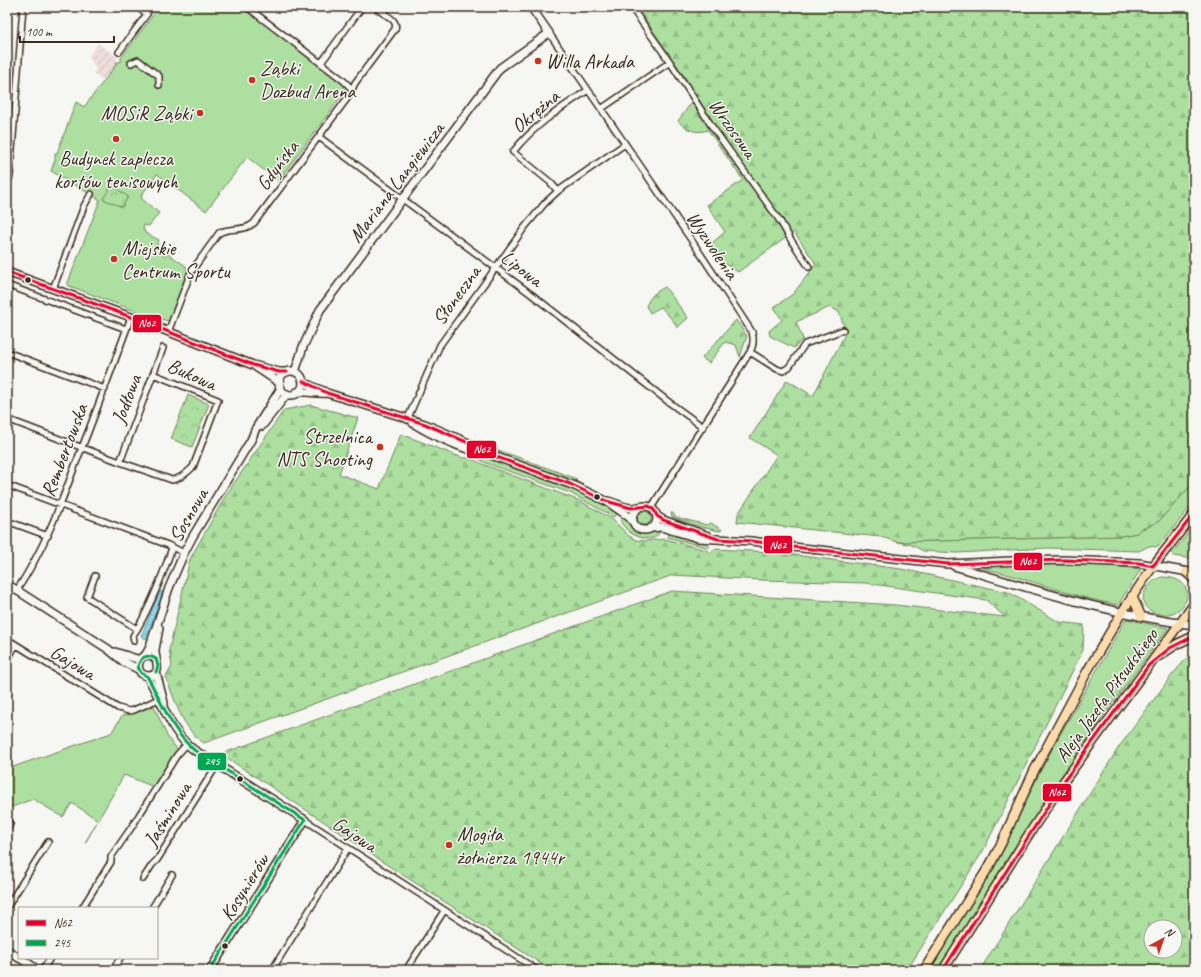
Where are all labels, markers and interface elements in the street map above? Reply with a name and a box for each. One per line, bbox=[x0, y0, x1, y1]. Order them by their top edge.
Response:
scale bar bbox=[20, 18, 114, 44]
text: 100 m bbox=[26, 24, 53, 40]
place label: Willa Arkada bbox=[546, 49, 635, 74]
place label: Ząbki Dozbud Arena bbox=[260, 56, 356, 104]
marker: Willa Arkada bbox=[533, 56, 543, 66]
marker: Ząbki Dozbud Arena bbox=[247, 75, 257, 85]
street label: Okrężna bbox=[506, 83, 565, 139]
street label: Wrzosowa bbox=[703, 94, 763, 165]
place label: MOSiR Ząbki bbox=[101, 101, 194, 126]
marker: MOSiR Ząbki bbox=[195, 108, 205, 118]
street label: Mariana Langiewicza bbox=[343, 116, 451, 247]
marker: Budynek zaplecza kortów tenisowych bbox=[111, 134, 121, 144]
street label: Gdyńska bbox=[250, 134, 305, 195]
place label: Budynek zaplecza kortów tenisowych bbox=[54, 146, 179, 194]
street label: Wyzwolenia bbox=[681, 207, 745, 285]
place label: Miejskie Centrum Sportu bbox=[122, 236, 231, 284]
street label: Lipowa bbox=[496, 245, 549, 293]
marker: Miejskie Centrum Sportu bbox=[109, 254, 119, 264]
street label: Słoneczna bbox=[427, 259, 487, 330]
unlabelled marker bbox=[23, 275, 33, 285]
line badge: N62 bbox=[132, 314, 162, 333]
text: N62 bbox=[139, 316, 157, 330]
street label: Bukowa bbox=[163, 353, 222, 397]
street label: Jodłowa bbox=[105, 369, 148, 428]
street label: Rembertowska bbox=[35, 399, 94, 500]
place label: Strzelnica NTS Shooting bbox=[277, 424, 374, 472]
line badge: N62 bbox=[466, 440, 497, 459]
marker: Strzelnica NTS Shooting bbox=[375, 442, 385, 452]
text: N62 bbox=[474, 442, 492, 456]
street label: Sosnowa bbox=[163, 482, 215, 547]
unlabelled marker bbox=[592, 492, 602, 502]
line badge: N62 bbox=[763, 535, 793, 554]
text: N62 bbox=[770, 538, 788, 552]
line badge: N62 bbox=[1013, 552, 1043, 571]
text: N62 bbox=[1020, 554, 1038, 568]
street label: Aleja Józefa Piłsudskiego bbox=[1049, 623, 1164, 767]
street label: Gajowa bbox=[46, 639, 101, 686]
line badge: 245 bbox=[197, 752, 227, 771]
text: 245 bbox=[205, 754, 221, 768]
unlabelled marker bbox=[235, 774, 245, 784]
street label: Jaśminowa bbox=[137, 776, 198, 852]
line badge: N62 bbox=[1042, 783, 1072, 802]
text: N62 bbox=[1049, 785, 1067, 799]
street label: Gajowa bbox=[328, 811, 383, 859]
place label: Mogiła żołnierza 1944r bbox=[457, 822, 566, 870]
marker: Mogiła żołnierza 1944r bbox=[444, 840, 454, 850]
street label: Kosynierów bbox=[214, 848, 275, 925]
legend bbox=[18, 907, 158, 959]
text: N62 bbox=[54, 915, 74, 931]
north arrow bbox=[1143, 919, 1183, 959]
text: N bbox=[1162, 924, 1178, 940]
text: 245 bbox=[54, 935, 71, 951]
unlabelled marker bbox=[220, 941, 230, 951]

